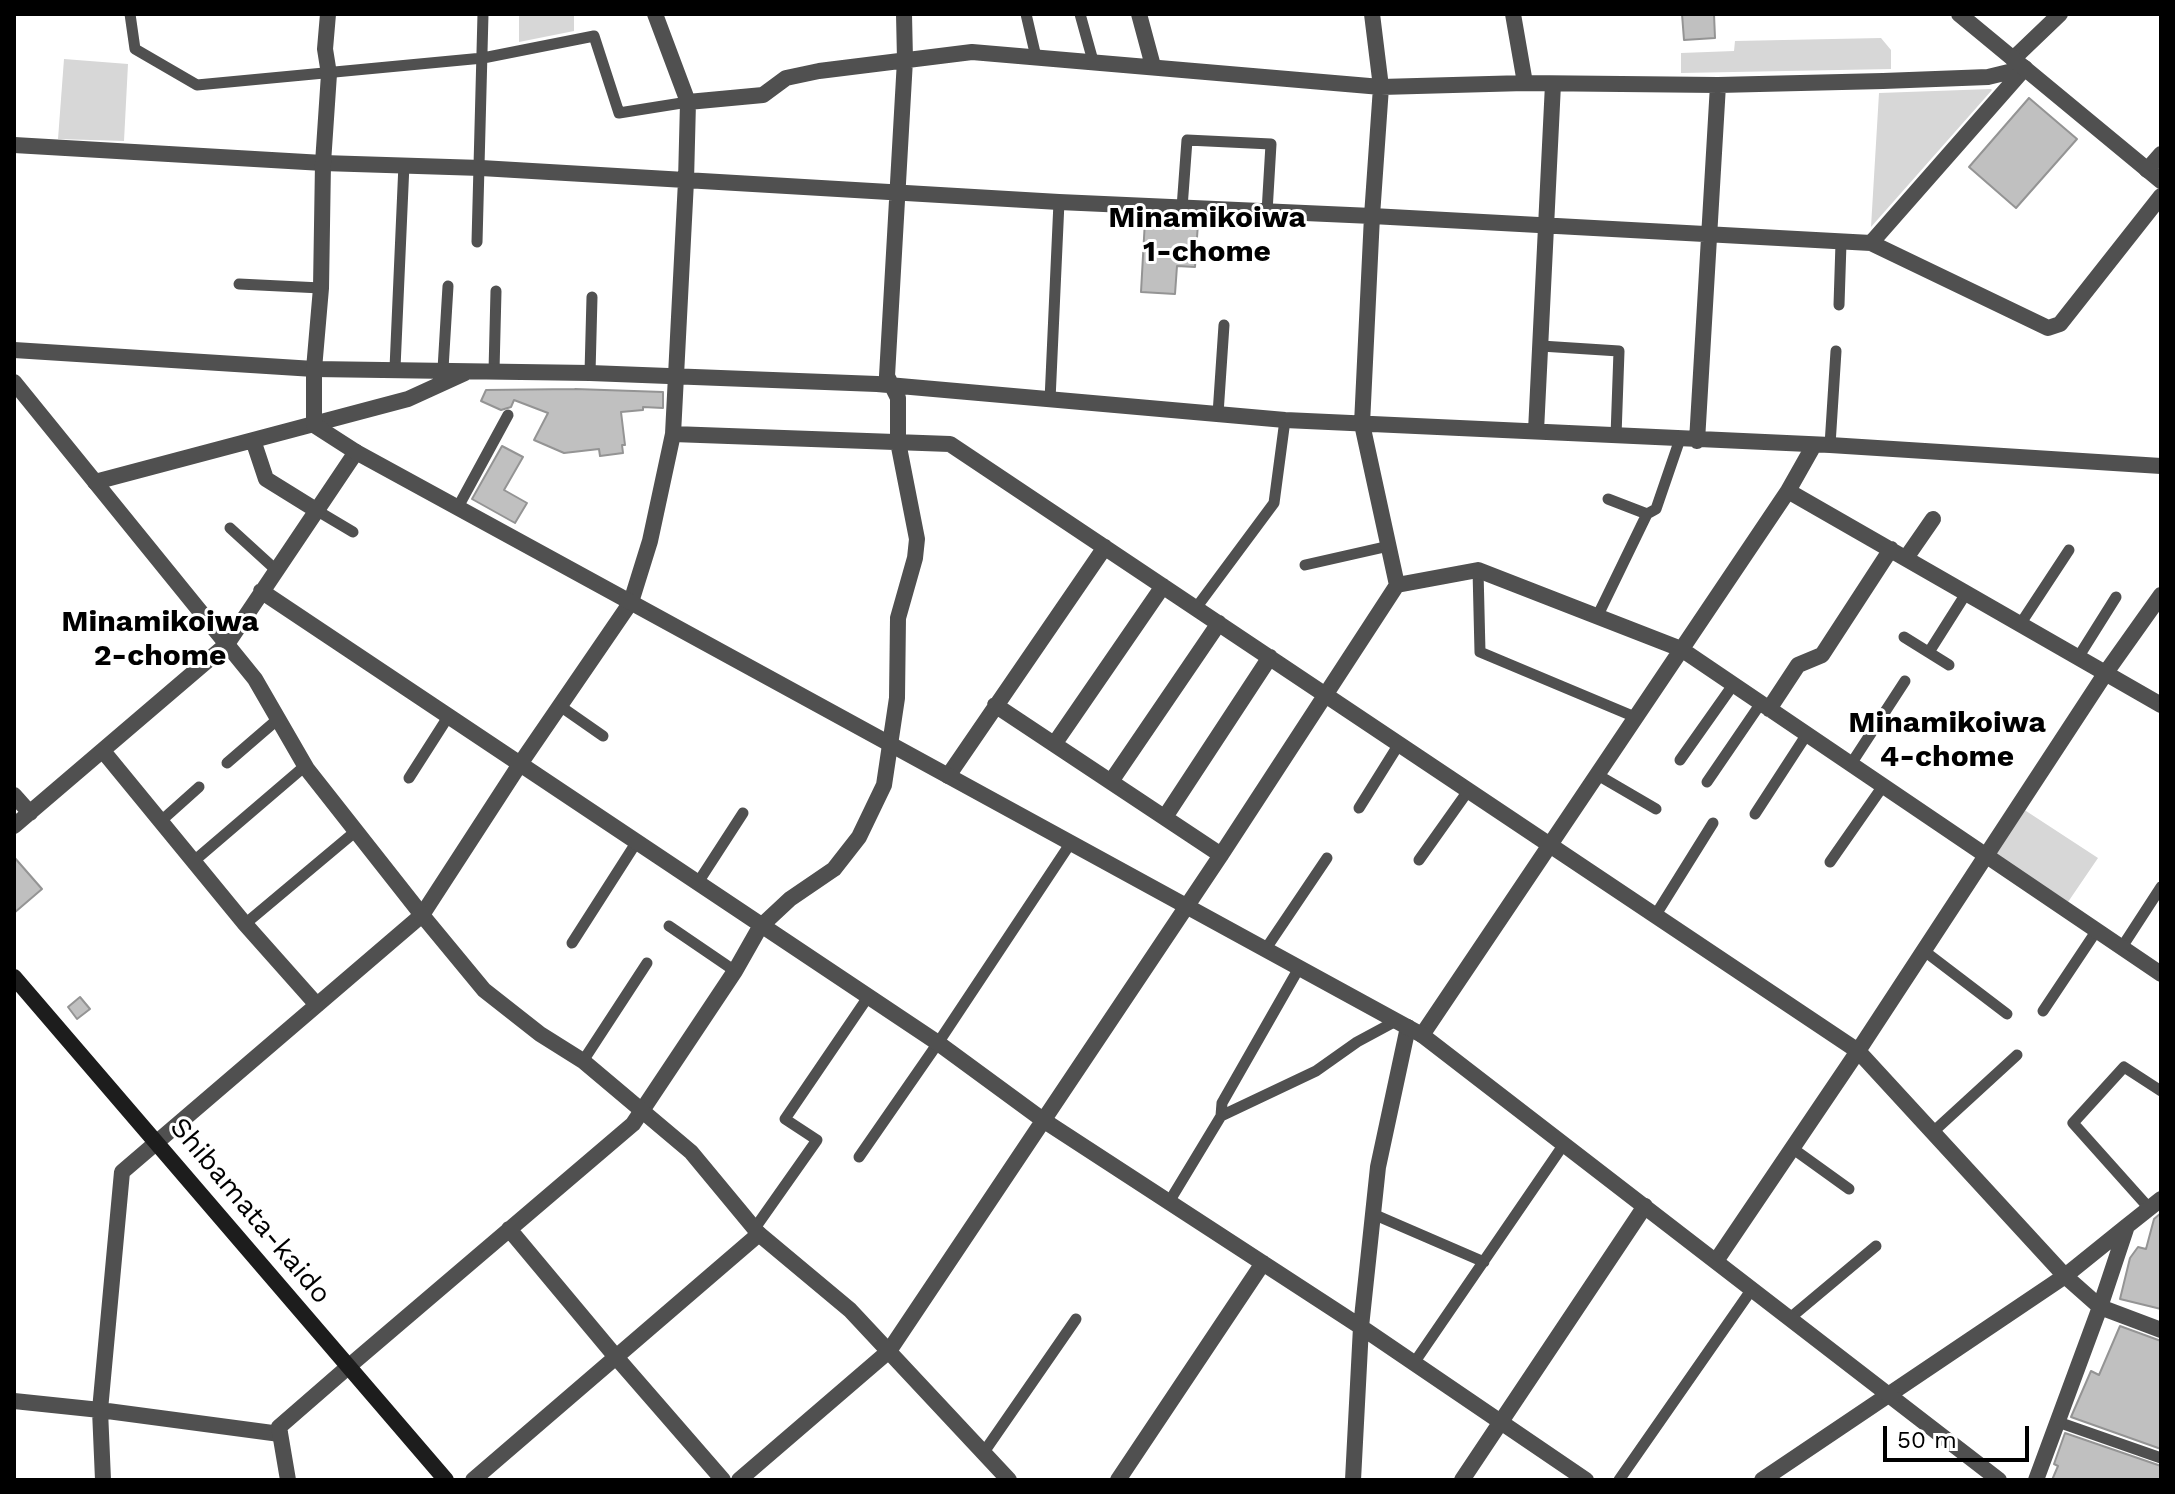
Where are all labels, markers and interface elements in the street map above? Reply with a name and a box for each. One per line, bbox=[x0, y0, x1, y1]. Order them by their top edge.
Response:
district label: Minamikoiwa 1-chome bbox=[1108, 200, 1306, 270]
district label: Minamikoiwa 2-chome bbox=[61, 604, 259, 674]
district label: Minamikoiwa 4-chome bbox=[1848, 705, 2046, 776]
street label: Shibamata-kaido bbox=[162, 1111, 338, 1311]
scale bar bbox=[1887, 1410, 2033, 1460]
text: 50 m bbox=[1897, 1426, 1957, 1454]

